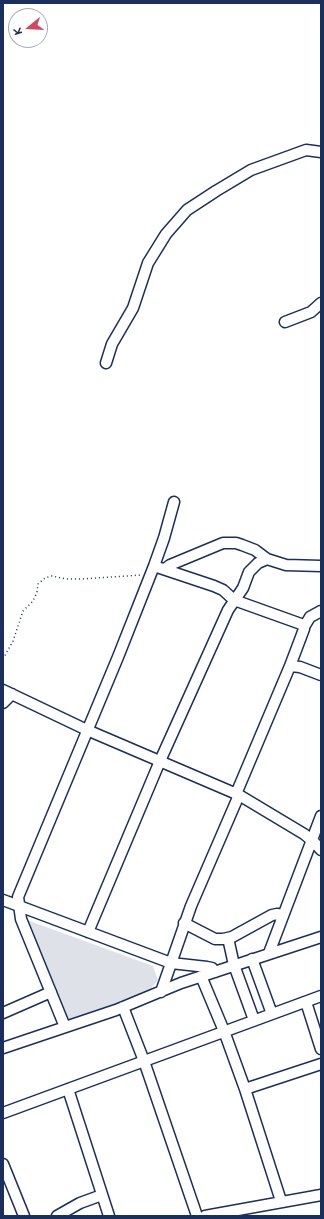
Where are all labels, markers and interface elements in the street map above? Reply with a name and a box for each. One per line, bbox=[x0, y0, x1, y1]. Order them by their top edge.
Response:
north arrow bbox=[8, 8, 48, 48]
text: K bbox=[9, 26, 25, 37]

